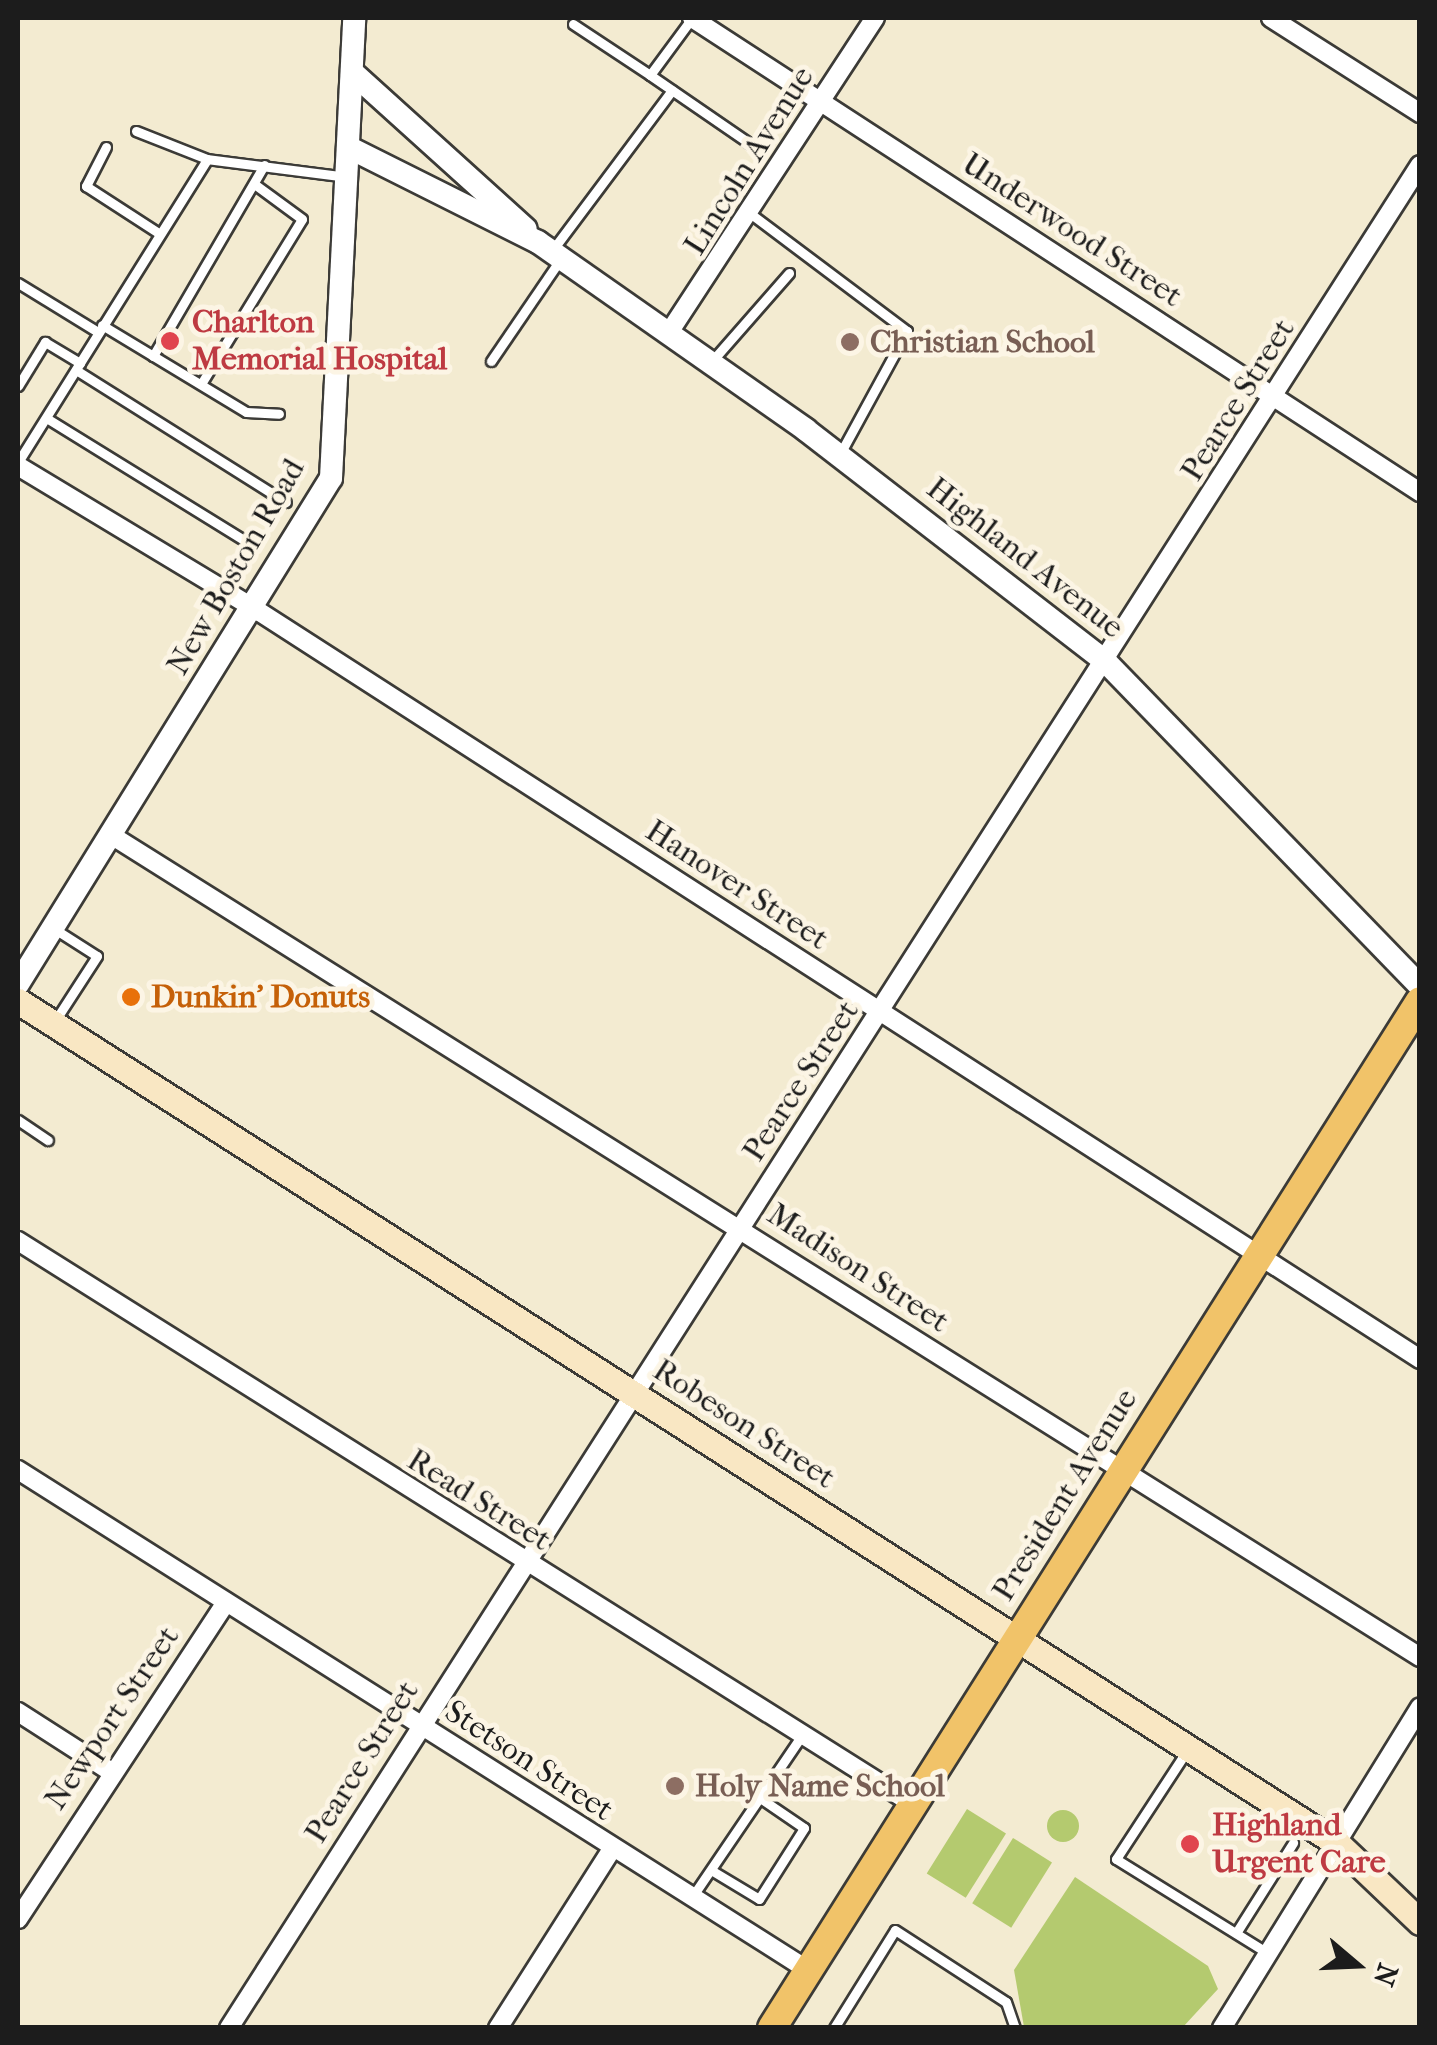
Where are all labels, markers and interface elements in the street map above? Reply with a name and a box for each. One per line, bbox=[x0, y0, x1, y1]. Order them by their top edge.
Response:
street label: Lincoln Avenue bbox=[676, 60, 822, 262]
street label: Underwood Street bbox=[955, 145, 1189, 315]
place label: Charlton Memorial Hospital bbox=[192, 304, 447, 379]
street label: Pearce Street bbox=[1173, 312, 1303, 488]
place label: Christian School bbox=[870, 323, 1095, 361]
marker: Charlton Memorial Hospital bbox=[157, 328, 183, 354]
marker: Christian School bbox=[839, 331, 861, 353]
street label: New Boston Road bbox=[159, 452, 313, 682]
street label: Highland Avenue bbox=[919, 469, 1131, 647]
street label: Hanover Street bbox=[638, 812, 836, 958]
place label: Dunkin' Donuts bbox=[151, 978, 370, 1016]
marker: Dunkin' Donuts bbox=[120, 986, 142, 1008]
street label: Pearce Street bbox=[735, 993, 867, 1169]
street label: Madison Street bbox=[760, 1195, 956, 1341]
street label: Robeson Street bbox=[646, 1351, 842, 1497]
street label: President Avenue bbox=[984, 1382, 1146, 1608]
street label: Read Street bbox=[400, 1441, 558, 1559]
street label: Newport Street bbox=[37, 1619, 187, 1817]
street label: Pearce Street bbox=[297, 1674, 427, 1850]
street label: Stetson Street bbox=[438, 1692, 620, 1830]
place label: Holy Name School bbox=[695, 1767, 945, 1805]
marker: Holy Name School bbox=[664, 1775, 686, 1797]
place label: Highland Urgent Care bbox=[1212, 1807, 1386, 1882]
marker: Highland Urgent Care bbox=[1177, 1831, 1203, 1857]
north arrow bbox=[1307, 1915, 1407, 2015]
text: N bbox=[1367, 1960, 1405, 1990]

